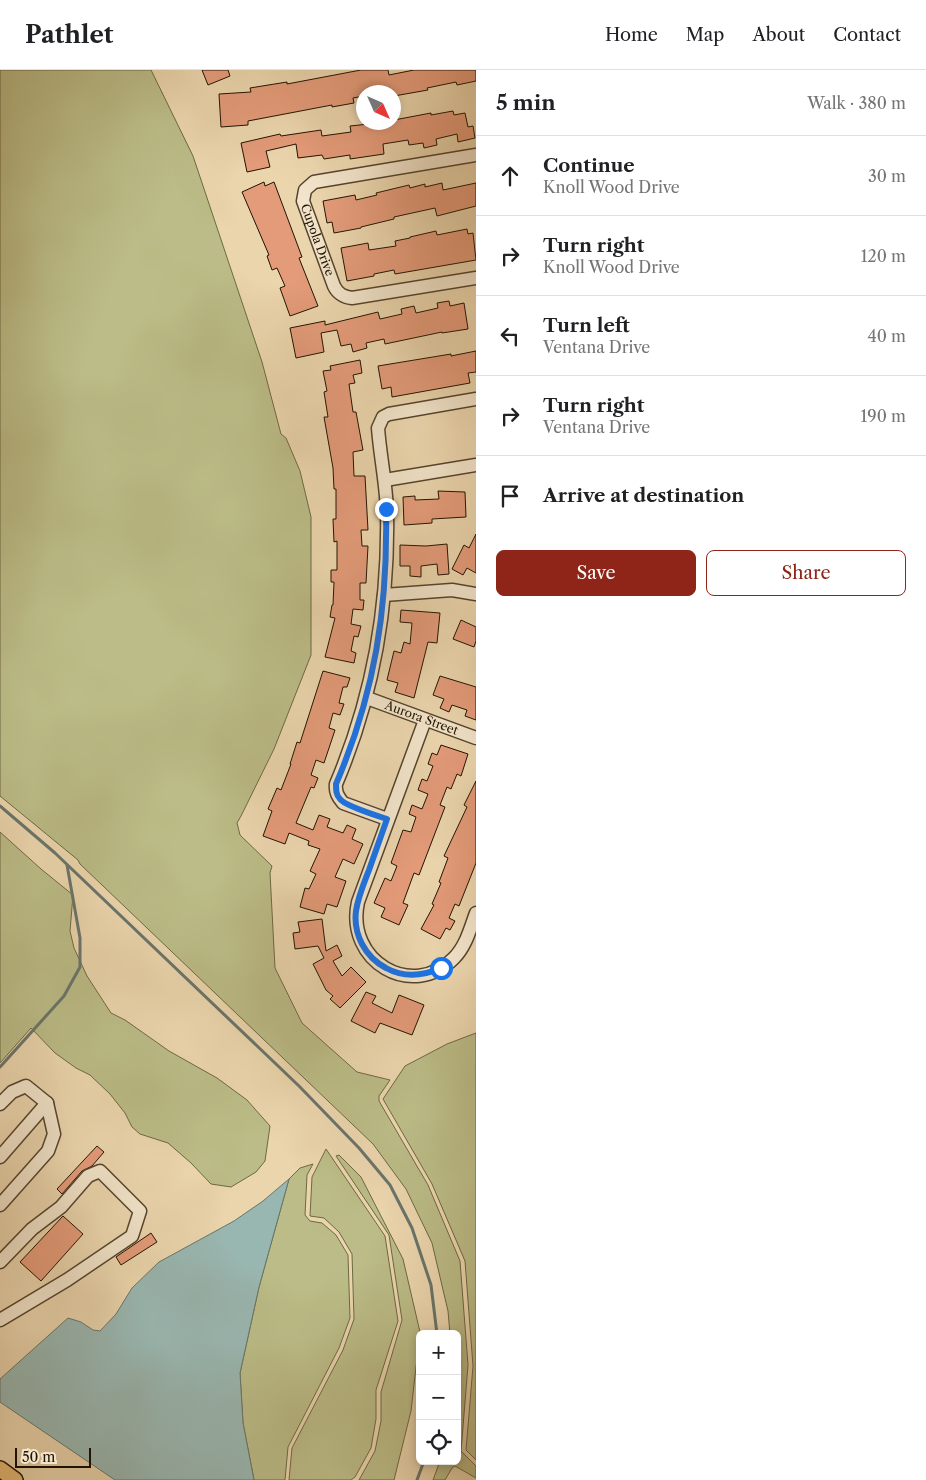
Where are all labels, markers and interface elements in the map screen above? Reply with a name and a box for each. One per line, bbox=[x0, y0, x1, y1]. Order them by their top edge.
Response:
text: Pathlet bbox=[25, 20, 113, 49]
text: Home bbox=[605, 24, 658, 46]
text: Map bbox=[686, 24, 724, 46]
text: About bbox=[752, 24, 805, 46]
text: Contact bbox=[833, 24, 901, 46]
north arrow bbox=[356, 85, 401, 130]
text: 5 min bbox=[496, 90, 556, 115]
text: Walk · 380 m bbox=[807, 93, 906, 113]
text: Continue bbox=[543, 154, 635, 177]
icon: ahead bbox=[496, 162, 524, 190]
text: 30 m bbox=[868, 166, 906, 186]
text: Knoll Wood Drive bbox=[543, 177, 680, 197]
street label: Cupola Drive bbox=[298, 202, 338, 278]
text: Turn right bbox=[543, 234, 644, 257]
icon: right bbox=[496, 242, 524, 270]
text: 120 m bbox=[861, 246, 906, 266]
text: Knoll Wood Drive bbox=[543, 257, 680, 277]
text: Turn left bbox=[543, 314, 630, 337]
icon: left bbox=[496, 322, 524, 350]
text: 40 m bbox=[867, 326, 906, 346]
text: Ventana Drive bbox=[543, 337, 650, 357]
text: Turn right bbox=[543, 394, 644, 417]
icon: right bbox=[496, 402, 524, 430]
text: 190 m bbox=[861, 406, 906, 426]
text: Ventana Drive bbox=[543, 417, 650, 437]
icon: arrive bbox=[496, 482, 524, 510]
text: Arrive at destination bbox=[543, 484, 744, 507]
route end bbox=[375, 498, 398, 521]
button: Save bbox=[496, 550, 696, 596]
button: Share bbox=[706, 550, 906, 596]
street label: Aurora Street bbox=[382, 697, 461, 738]
route start bbox=[430, 957, 453, 980]
map controls bbox=[416, 1330, 461, 1465]
button: + bbox=[416, 1330, 461, 1375]
button: − bbox=[416, 1375, 461, 1420]
button: locate bbox=[416, 1420, 461, 1465]
scale bar bbox=[15, 1445, 91, 1468]
text: 50 m bbox=[22, 1448, 55, 1466]

